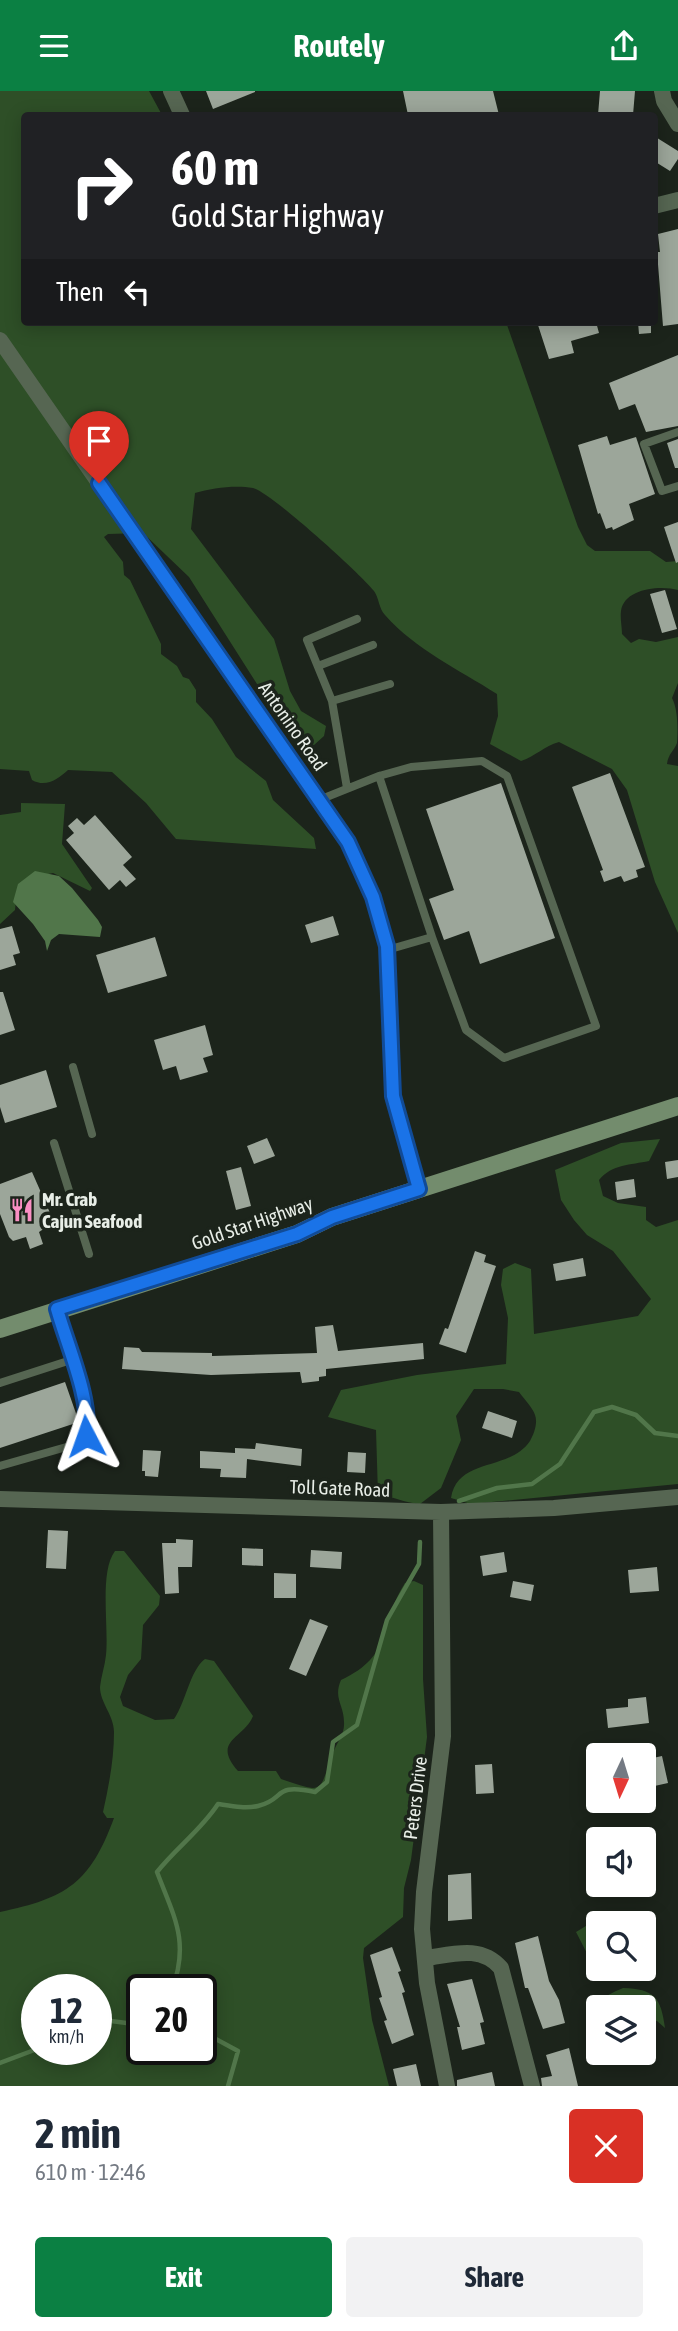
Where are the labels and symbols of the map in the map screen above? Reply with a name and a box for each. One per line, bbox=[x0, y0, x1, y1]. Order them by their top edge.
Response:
pin bbox=[69, 411, 129, 483]
street label: Antonino Road bbox=[254, 677, 332, 775]
place label: Mr. Crab Cajun Seafood bbox=[42, 1188, 142, 1232]
street label: Gold Star Highway bbox=[189, 1192, 316, 1254]
restaurant icon: Mr. Crab Cajun Seafood bbox=[8, 1196, 36, 1224]
position arrow bbox=[49, 1399, 123, 1473]
street label: Toll Gate Road bbox=[289, 1475, 391, 1501]
north arrow bbox=[586, 1743, 656, 1813]
street label: Peters Drive bbox=[399, 1755, 431, 1841]
speed limit sign: 20 bbox=[126, 1974, 217, 2065]

